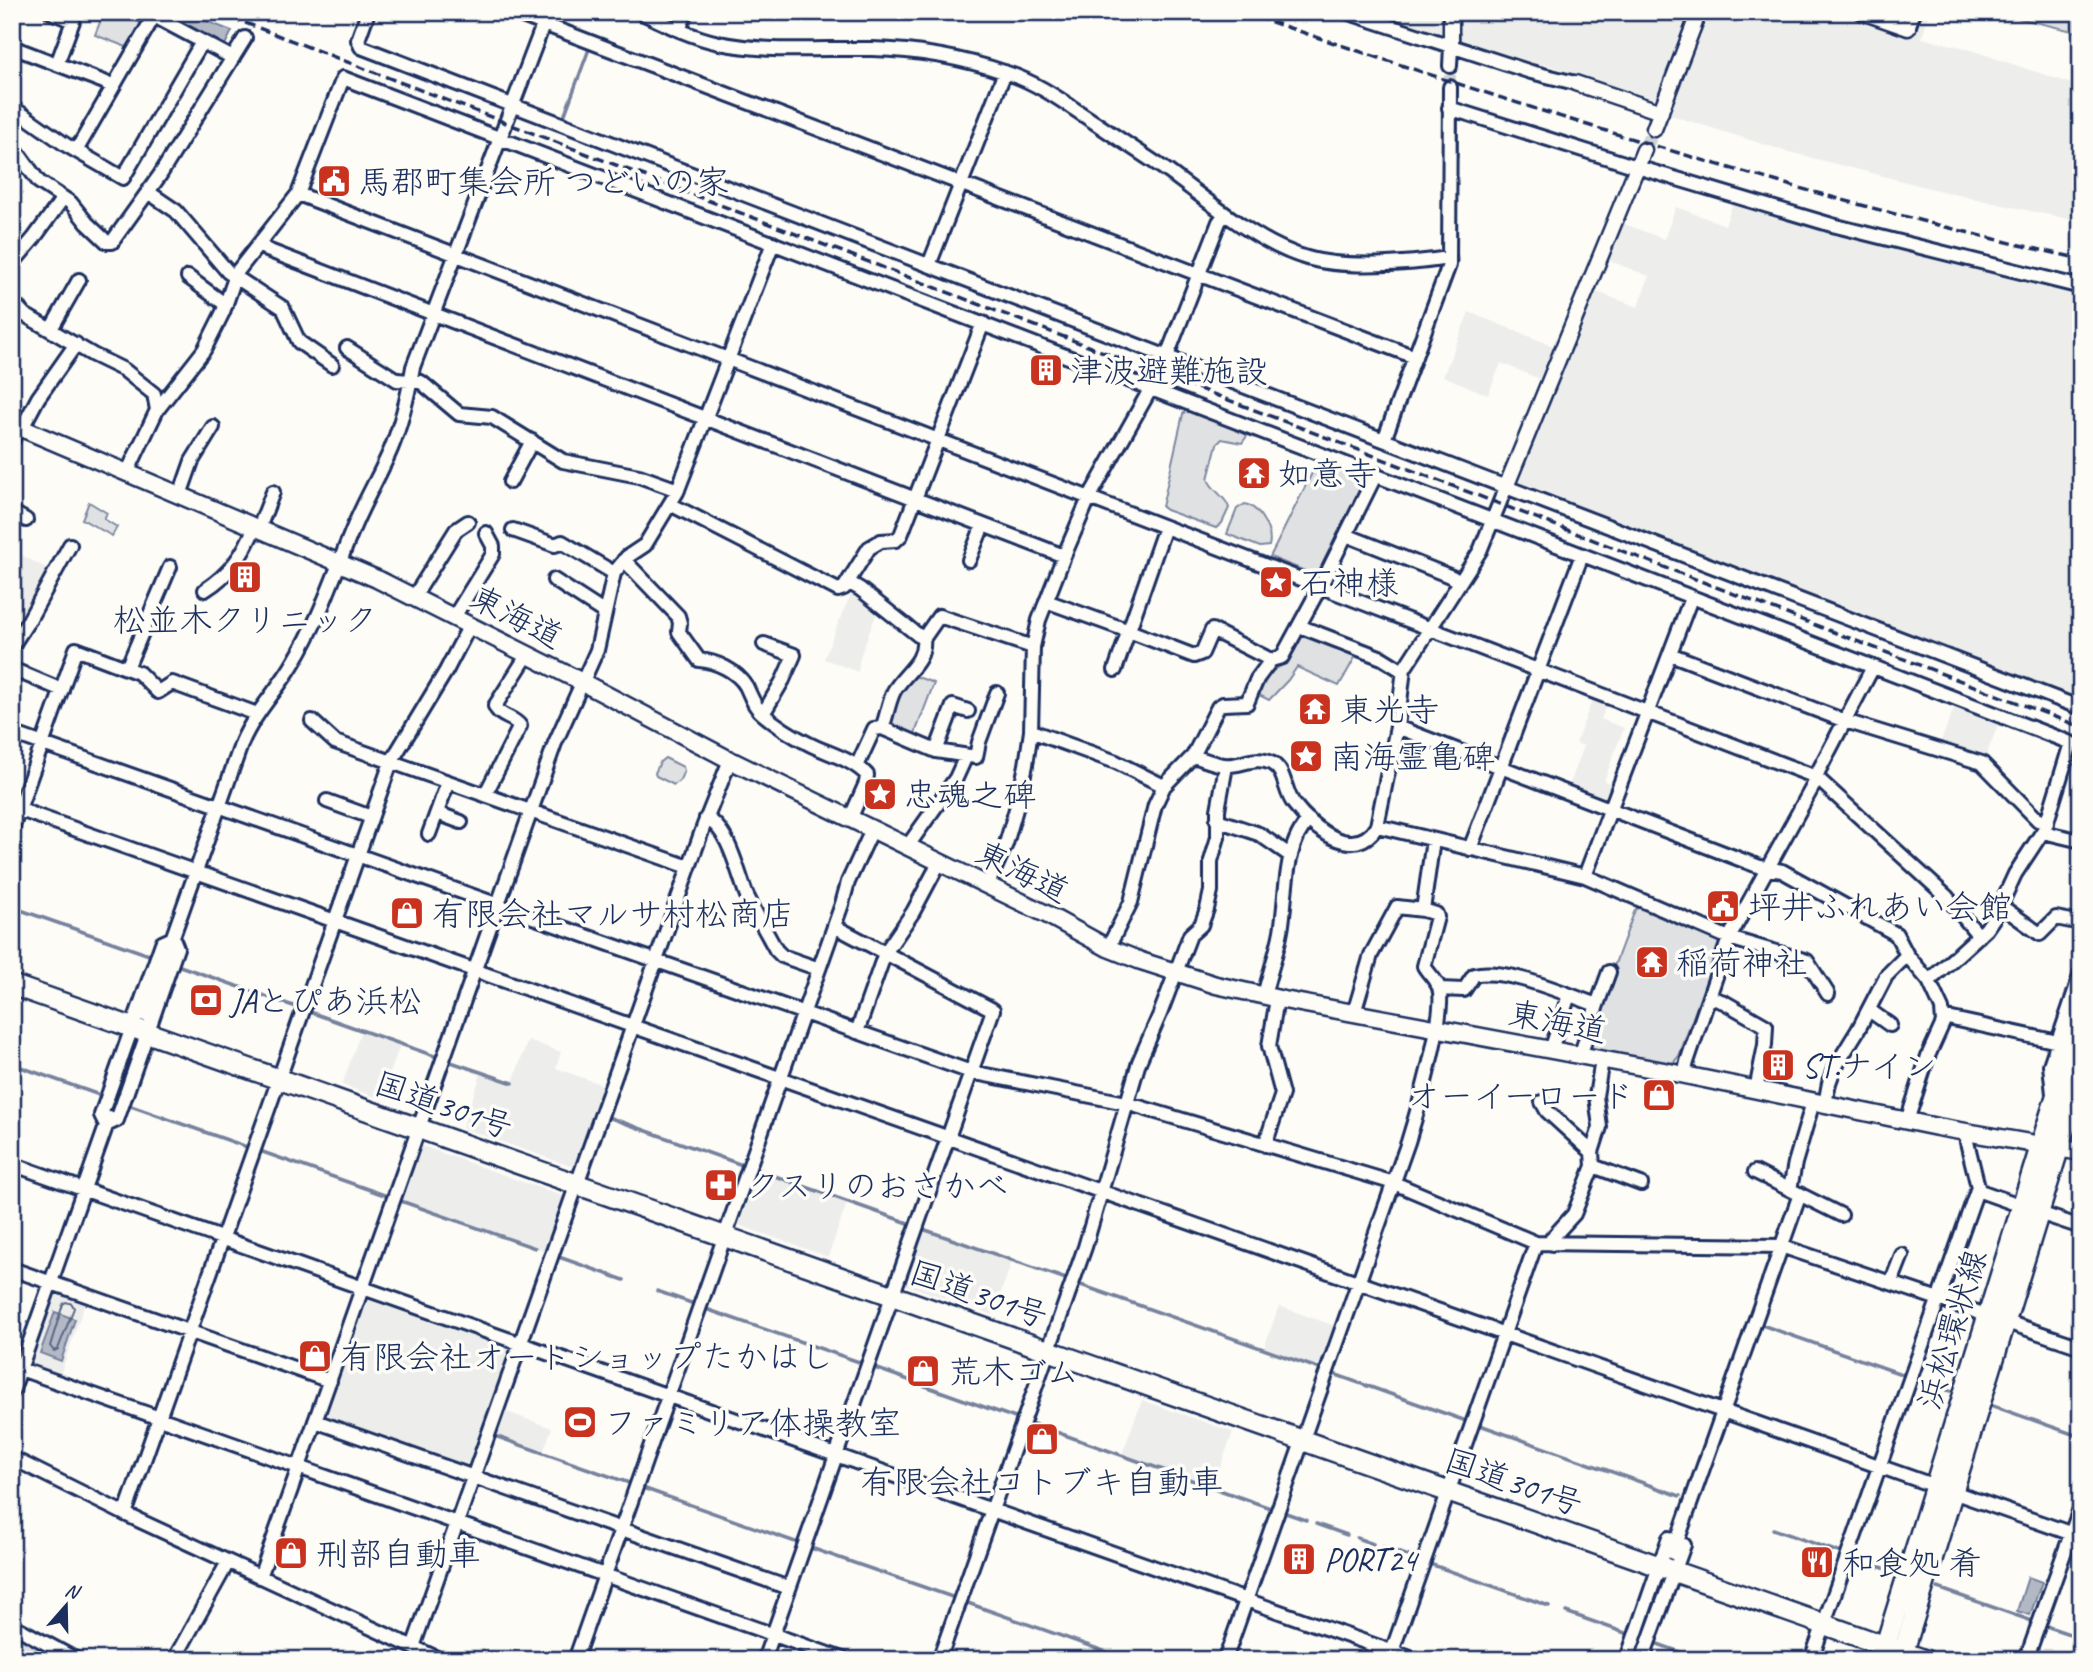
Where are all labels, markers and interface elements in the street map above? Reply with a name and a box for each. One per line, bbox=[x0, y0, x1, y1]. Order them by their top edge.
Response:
place label: 馬郡町集会所 つどいの家 bbox=[358, 161, 729, 203]
public building icon: 馬郡町集会所 つどいの家 bbox=[315, 162, 353, 200]
place label: 津波避難施設 bbox=[1070, 350, 1268, 392]
building icon: 津波避難施設 bbox=[1027, 351, 1065, 389]
place label: 如意寺 bbox=[1278, 453, 1377, 495]
temple icon: 如意寺 bbox=[1235, 454, 1273, 492]
building icon: 松並木クリニック bbox=[226, 558, 264, 596]
place label: 石神様 bbox=[1300, 562, 1399, 604]
place icon: 石神様 bbox=[1257, 563, 1295, 601]
street label: 東海道 bbox=[463, 576, 570, 658]
place label: 松並木クリニック bbox=[113, 599, 377, 641]
place label: 東光寺 bbox=[1340, 689, 1439, 731]
temple icon: 東光寺 bbox=[1296, 690, 1334, 728]
place label: 南海霊亀碑 bbox=[1330, 736, 1495, 778]
place icon: 南海霊亀碑 bbox=[1287, 737, 1325, 775]
place label: 忠魂之碑 bbox=[904, 774, 1036, 816]
place icon: 忠魂之碑 bbox=[861, 775, 899, 813]
street label: 東海道 bbox=[969, 831, 1076, 912]
place label: 坪井ふれあい会館 bbox=[1748, 886, 2012, 928]
public building icon: 坪井ふれあい会館 bbox=[1704, 887, 1742, 925]
place label: 有限会社マルサ村松商店 bbox=[432, 893, 794, 935]
shop icon: 有限会社マルサ村松商店 bbox=[388, 894, 426, 932]
place label: 稲荷神社 bbox=[1676, 942, 1808, 984]
temple icon: 稲荷神社 bbox=[1633, 943, 1671, 981]
place label: JAとぴあ浜松 bbox=[228, 980, 422, 1022]
bank icon: JAとぴあ浜松 bbox=[187, 981, 225, 1019]
street label: 東海道 bbox=[1505, 992, 1610, 1052]
place label: ST.ナイン bbox=[1802, 1045, 1936, 1087]
building icon: ST.ナイン bbox=[1759, 1046, 1797, 1084]
street label: 国道301号 bbox=[369, 1062, 518, 1148]
place label: オーイーロード bbox=[1407, 1075, 1634, 1117]
shop icon: オーイーロード bbox=[1640, 1076, 1678, 1114]
place label: クスリのおさかべ bbox=[746, 1165, 1009, 1207]
pharmacy icon: クスリのおさかべ bbox=[702, 1166, 740, 1204]
street label: 浜松環状線 bbox=[1908, 1244, 1996, 1414]
street label: 国道301号 bbox=[904, 1251, 1053, 1337]
place label: 有限会社オートショップたかはし bbox=[340, 1336, 834, 1378]
shop icon: 有限会社オートショップたかはし bbox=[296, 1337, 334, 1375]
place label: 荒木ゴム bbox=[948, 1351, 1079, 1393]
shop icon: 荒木ゴム bbox=[904, 1352, 942, 1390]
place label: ファミリア体操教室 bbox=[604, 1402, 901, 1444]
sports icon: ファミリア体操教室 bbox=[561, 1403, 599, 1441]
shop icon: 有限会社コトブキ自動車 bbox=[1023, 1420, 1061, 1458]
street label: 国道301号 bbox=[1439, 1439, 1588, 1525]
place label: 有限会社コトブキ自動車 bbox=[861, 1461, 1224, 1503]
place label: 刑部自動車 bbox=[316, 1533, 481, 1575]
shop icon: 刑部自動車 bbox=[272, 1534, 310, 1572]
place label: PORT24 bbox=[1324, 1539, 1420, 1581]
building icon: PORT24 bbox=[1280, 1540, 1318, 1578]
place label: 和食処 肴 bbox=[1842, 1542, 1982, 1584]
restaurant icon: 和食処 肴 bbox=[1798, 1543, 1836, 1581]
north arrow bbox=[32, 1570, 102, 1640]
text: N bbox=[62, 1578, 84, 1605]

